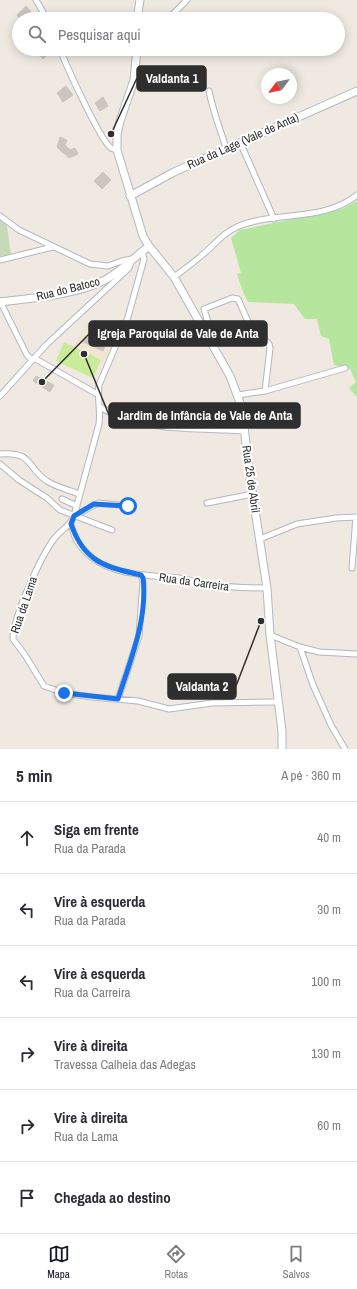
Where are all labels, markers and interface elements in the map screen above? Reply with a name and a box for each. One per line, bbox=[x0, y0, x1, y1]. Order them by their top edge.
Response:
search box bbox=[12, 12, 345, 56]
icon: search bbox=[26, 23, 48, 45]
text: Pesquisar aqui bbox=[58, 24, 141, 45]
callout: Valdanta 1 bbox=[137, 66, 206, 91]
north arrow bbox=[261, 68, 297, 104]
text: Valdanta 1 bbox=[146, 70, 198, 87]
street label: Rua da Lage (Vale de Anta) bbox=[185, 109, 301, 173]
street label: Rua do Batoco bbox=[34, 273, 102, 305]
callout: Igreja Paroquial de Vale de Anta bbox=[89, 321, 267, 346]
text: Igreja Paroquial de Vale de Anta bbox=[97, 325, 259, 342]
callout: Jardim de Infância de Vale de Anta bbox=[109, 403, 300, 428]
text: Jardim de Infância de Vale de Anta bbox=[118, 407, 293, 424]
street label: Rua 25 de Abril bbox=[238, 444, 264, 514]
route start bbox=[119, 497, 137, 515]
street label: Rua da Carreira bbox=[158, 569, 231, 595]
street label: Rua da Lama bbox=[7, 574, 41, 636]
callout: Valdanta 2 bbox=[168, 674, 236, 699]
text: Valdanta 2 bbox=[176, 678, 228, 695]
route end bbox=[55, 684, 73, 702]
text: 5 min bbox=[16, 764, 52, 787]
text: A pé · 360 m bbox=[281, 767, 341, 784]
text: Siga em frente bbox=[54, 819, 139, 840]
icon: ahead bbox=[16, 827, 38, 849]
text: 40 m bbox=[317, 829, 341, 846]
text: Rua da Parada bbox=[54, 840, 126, 857]
text: Vire à esquerda bbox=[54, 891, 145, 912]
icon: left bbox=[16, 899, 38, 921]
text: 30 m bbox=[317, 901, 341, 918]
text: Rua da Parada bbox=[54, 912, 126, 929]
text: Vire à esquerda bbox=[54, 963, 145, 984]
icon: left bbox=[16, 971, 38, 993]
text: 100 m bbox=[311, 973, 341, 990]
text: Rua da Carreira bbox=[54, 984, 130, 1001]
text: Vire à direita bbox=[54, 1035, 128, 1056]
icon: right bbox=[16, 1043, 38, 1065]
text: 130 m bbox=[311, 1045, 341, 1062]
text: Travessa Calheia das Adegas bbox=[54, 1056, 196, 1073]
text: Vire à direita bbox=[54, 1107, 128, 1128]
icon: right bbox=[16, 1115, 38, 1137]
text: 60 m bbox=[317, 1117, 341, 1134]
text: Rua da Lama bbox=[54, 1128, 118, 1145]
icon: arrive bbox=[16, 1187, 38, 1209]
text: Chegada ao destino bbox=[54, 1187, 171, 1208]
tab: Mapa bbox=[47, 1243, 70, 1281]
tab: Rotas bbox=[164, 1243, 188, 1281]
tab: Salvos bbox=[283, 1243, 310, 1281]

